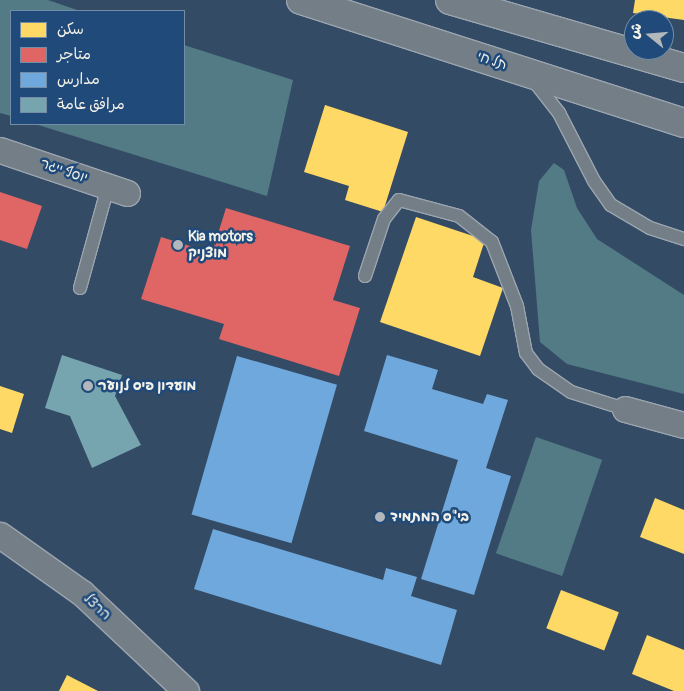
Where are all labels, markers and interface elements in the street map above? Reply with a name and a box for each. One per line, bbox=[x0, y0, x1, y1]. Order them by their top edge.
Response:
legend bbox=[10, 10, 185, 125]
north arrow bbox=[624, 10, 674, 60]
text: سكن bbox=[57, 20, 84, 39]
text: ش bbox=[625, 21, 646, 41]
text: متاجر bbox=[57, 45, 91, 64]
street label: תל חי bbox=[475, 48, 509, 74]
text: مدارس bbox=[57, 70, 100, 89]
text: مرافق عامة bbox=[57, 95, 125, 114]
street label: יוסף ייגר bbox=[38, 155, 90, 187]
place label: Kia motors מוצניק bbox=[188, 229, 253, 262]
marker: Kia motors מוצניק bbox=[172, 239, 184, 251]
place label: מועדון פיס לנוער bbox=[98, 378, 196, 394]
marker: מועדון פיס לנוער bbox=[82, 380, 94, 392]
place label: בי"ס המתמיד bbox=[390, 509, 469, 525]
marker: בי"ס המתמיד bbox=[374, 511, 386, 523]
street label: הרצל bbox=[80, 590, 114, 624]

